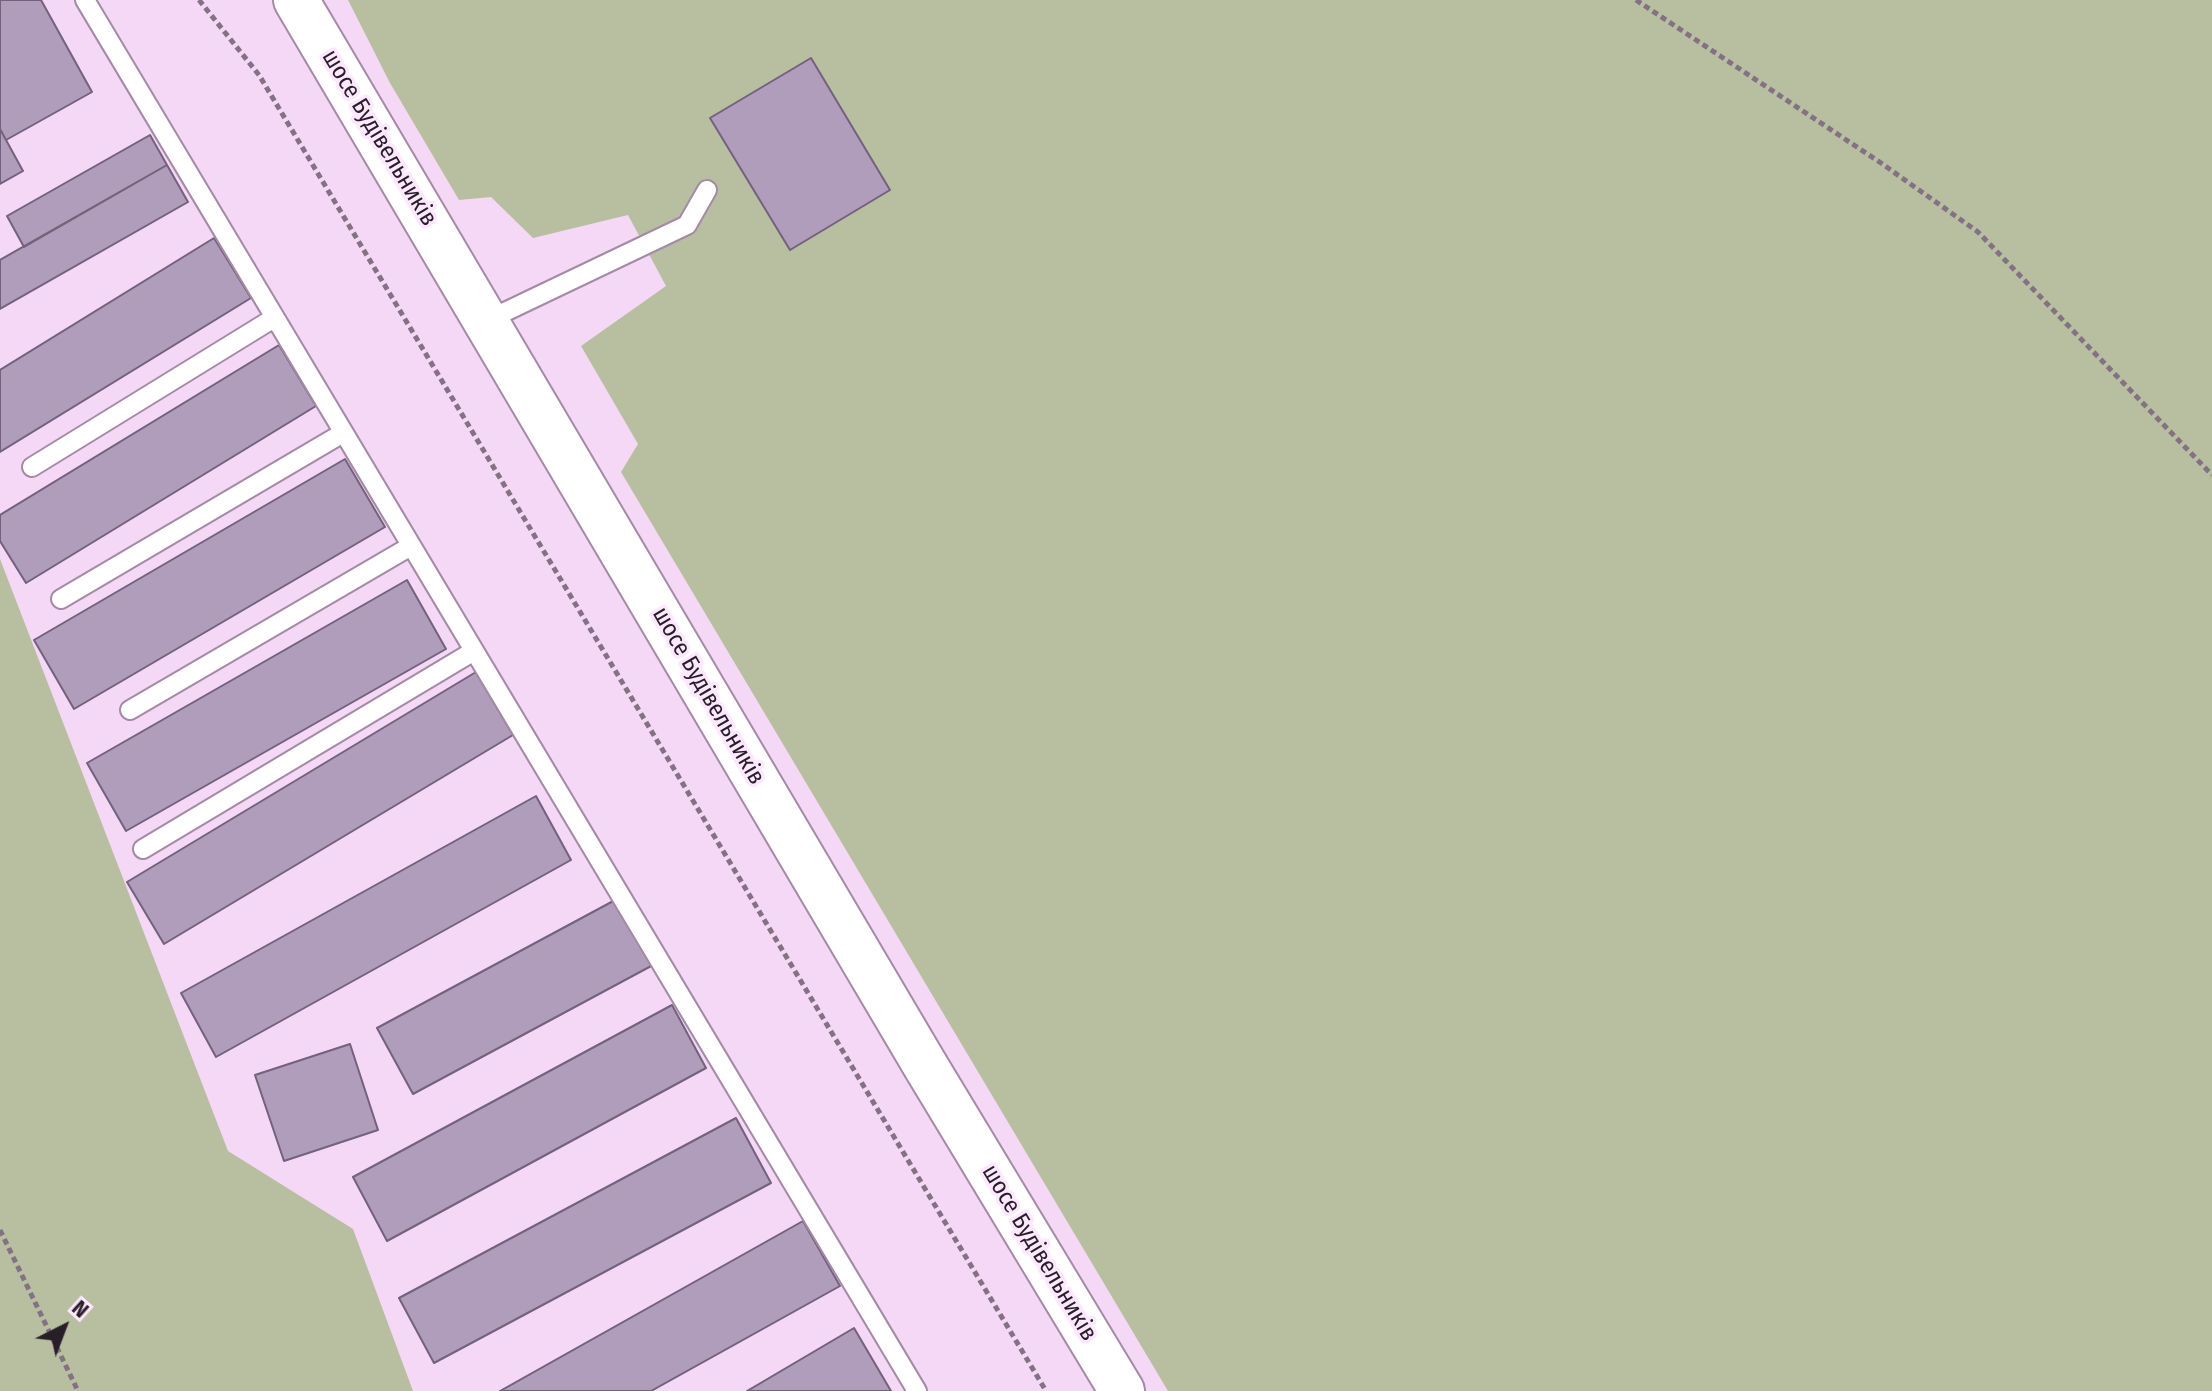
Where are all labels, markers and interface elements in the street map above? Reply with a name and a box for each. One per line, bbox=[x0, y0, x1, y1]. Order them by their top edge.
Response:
street label: шосе Будівельників bbox=[315, 45, 443, 231]
street label: шосе Будівельників bbox=[645, 602, 771, 790]
street label: шосе Будівельників bbox=[975, 1160, 1103, 1346]
north arrow bbox=[24, 1287, 104, 1367]
text: N bbox=[66, 1294, 94, 1323]

